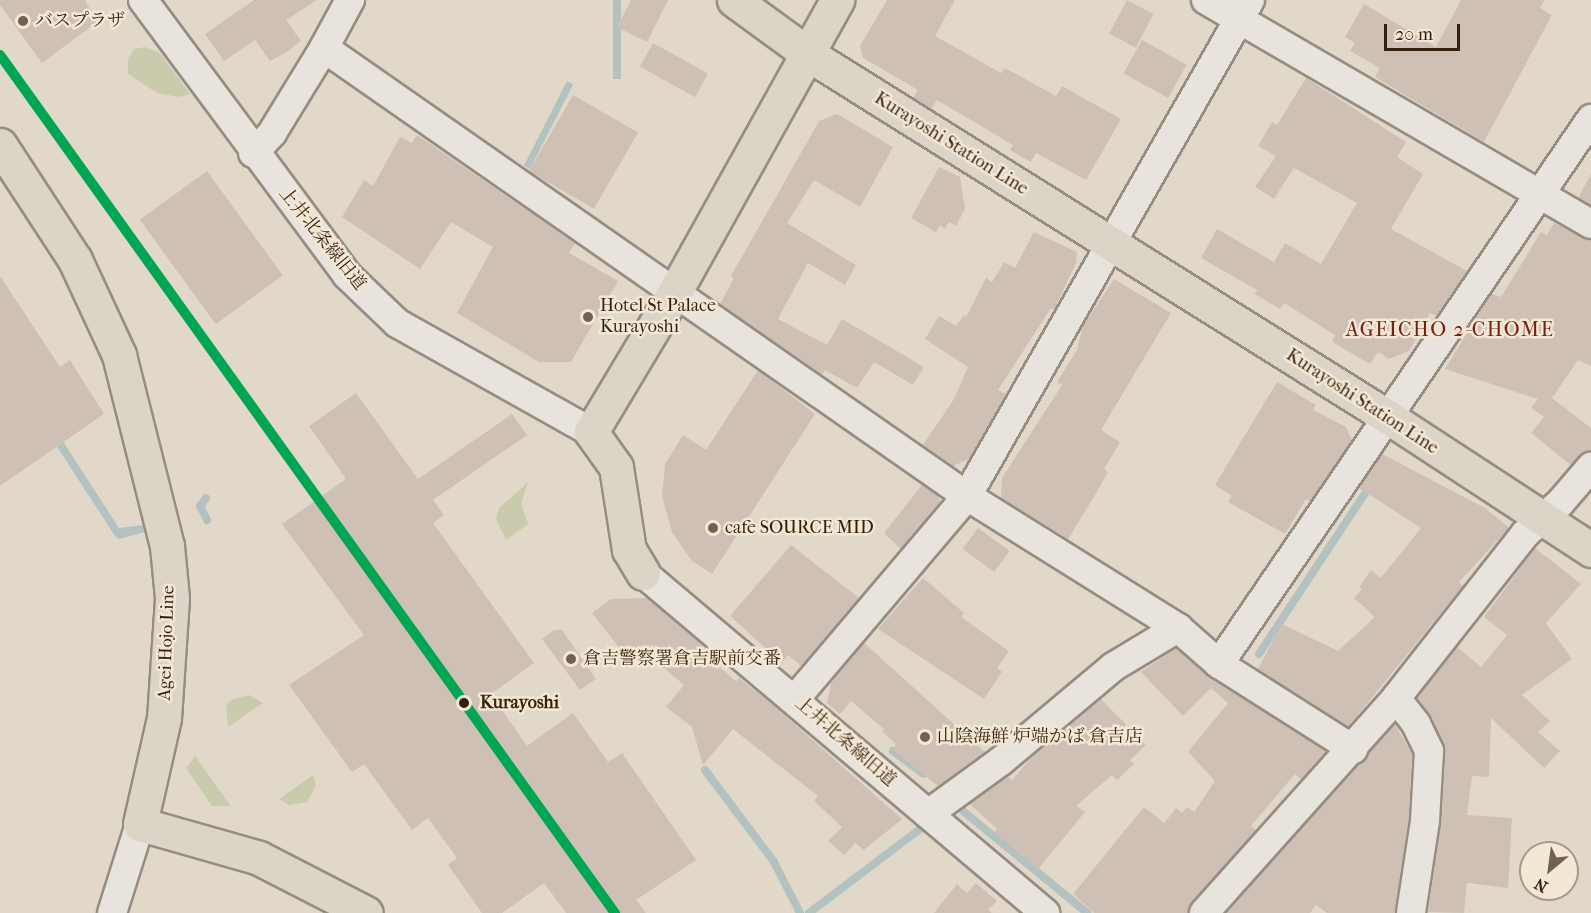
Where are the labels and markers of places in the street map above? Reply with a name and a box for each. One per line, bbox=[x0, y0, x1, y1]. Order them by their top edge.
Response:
place label: バスプラザ bbox=[35, 10, 125, 32]
marker: バスプラザ bbox=[16, 14, 30, 28]
place label: Hotel St Palace Kurayoshi bbox=[600, 296, 716, 338]
marker: Hotel St Palace Kurayoshi bbox=[581, 310, 595, 324]
place label: cafe SOURCE MID bbox=[725, 517, 874, 539]
marker: cafe SOURCE MID bbox=[706, 521, 720, 535]
place label: 倉吉警察署倉吉駅前交番 bbox=[583, 648, 781, 670]
marker: 倉吉警察署倉吉駅前交番 bbox=[564, 652, 578, 666]
marker: Kurayoshi bbox=[453, 692, 475, 714]
place label: Kurayoshi bbox=[480, 692, 559, 714]
place label: 山陰海鮮 炉端かば 倉吉店 bbox=[937, 726, 1143, 748]
marker: 山陰海鮮 炉端かば 倉吉店 bbox=[918, 730, 932, 744]

